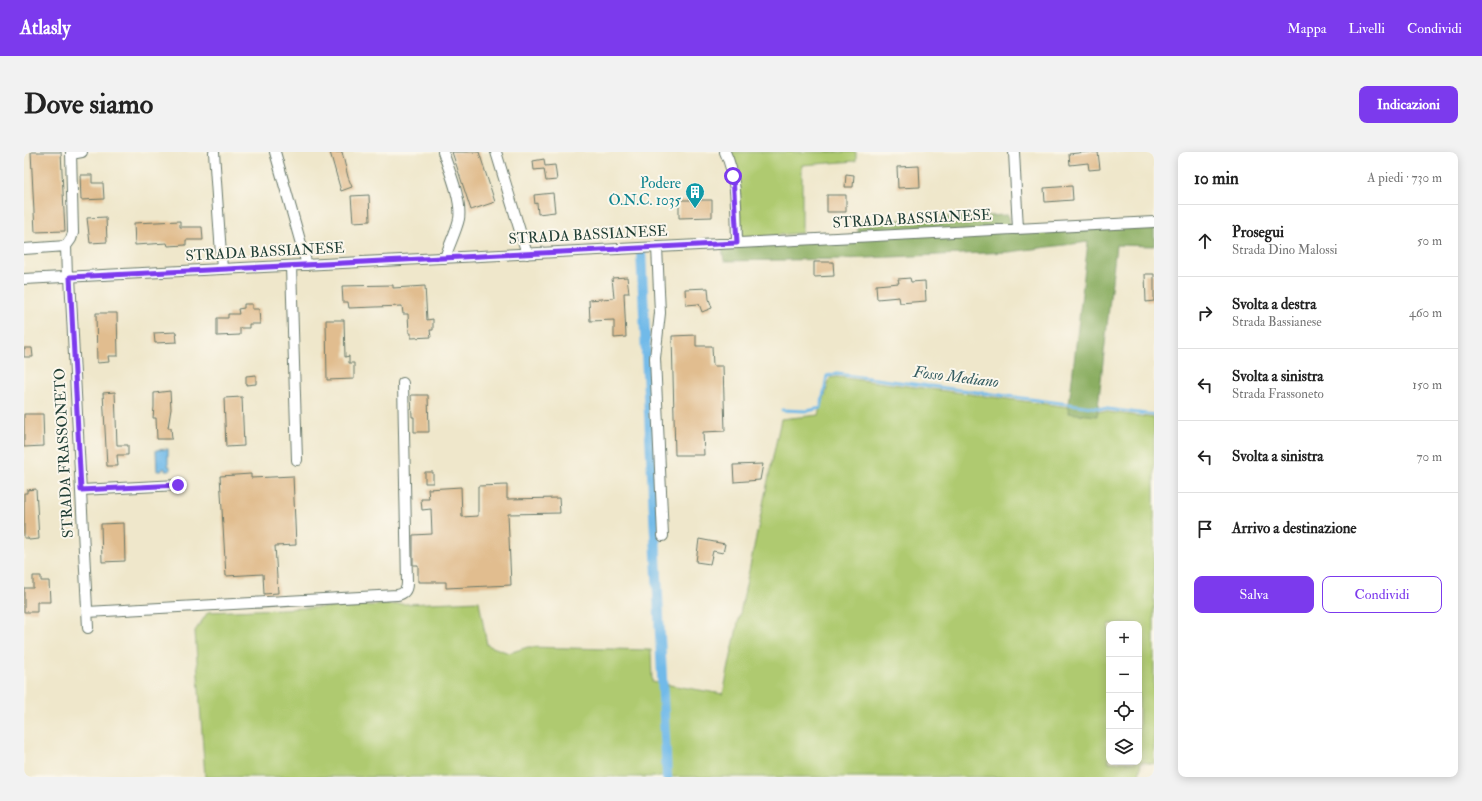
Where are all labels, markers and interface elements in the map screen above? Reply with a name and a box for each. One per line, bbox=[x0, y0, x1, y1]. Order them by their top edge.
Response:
text: Atlasly bbox=[20, 16, 71, 40]
text: Mappa bbox=[1287, 20, 1326, 37]
text: Livelli bbox=[1348, 20, 1385, 37]
text: Condividi bbox=[1407, 20, 1462, 37]
button: Indicazioni bbox=[1359, 86, 1458, 123]
text: Dove siamo bbox=[24, 87, 153, 122]
route start bbox=[724, 167, 742, 185]
text: 10 min bbox=[1194, 168, 1239, 189]
text: A piedi · 730 m bbox=[1367, 170, 1442, 186]
place label: Podere O.N.C. 1035 bbox=[609, 174, 681, 210]
building icon: Podere O.N.C. 1035 bbox=[684, 181, 706, 209]
street label: STRADA BASSIANESE bbox=[832, 205, 992, 233]
street label: STRADA BASSIANESE bbox=[508, 221, 668, 249]
text: Prosegui bbox=[1232, 223, 1284, 242]
icon: ahead bbox=[1194, 230, 1216, 252]
text: 50 m bbox=[1417, 233, 1442, 249]
street label: STRADA BASSIANESE bbox=[185, 238, 345, 266]
text: Strada Dino Malossi bbox=[1232, 242, 1338, 258]
text: Svolta a destra bbox=[1232, 295, 1316, 314]
icon: right bbox=[1194, 302, 1216, 324]
text: 460 m bbox=[1409, 305, 1442, 321]
text: Strada Bassianese bbox=[1232, 314, 1322, 330]
water label: Fosso Mediano bbox=[911, 362, 1000, 392]
street label: STRADA FRASSONETO bbox=[50, 367, 78, 539]
text: Svolta a sinistra bbox=[1232, 367, 1324, 386]
icon: left bbox=[1194, 374, 1216, 396]
text: 150 m bbox=[1412, 377, 1442, 393]
text: Strada Frassoneto bbox=[1232, 386, 1324, 402]
icon: left bbox=[1194, 446, 1216, 468]
text: Svolta a sinistra bbox=[1232, 447, 1324, 466]
text: 70 m bbox=[1417, 449, 1442, 465]
route end bbox=[169, 476, 187, 494]
icon: arrive bbox=[1194, 518, 1216, 540]
text: Arrivo a destinazione bbox=[1232, 519, 1357, 538]
button: Salva bbox=[1194, 576, 1314, 613]
button: Condividi bbox=[1322, 576, 1442, 613]
map controls bbox=[1106, 621, 1142, 765]
button: + bbox=[1106, 621, 1142, 657]
button: − bbox=[1106, 657, 1142, 693]
button: locate bbox=[1106, 693, 1142, 729]
button: layers bbox=[1106, 729, 1142, 765]

